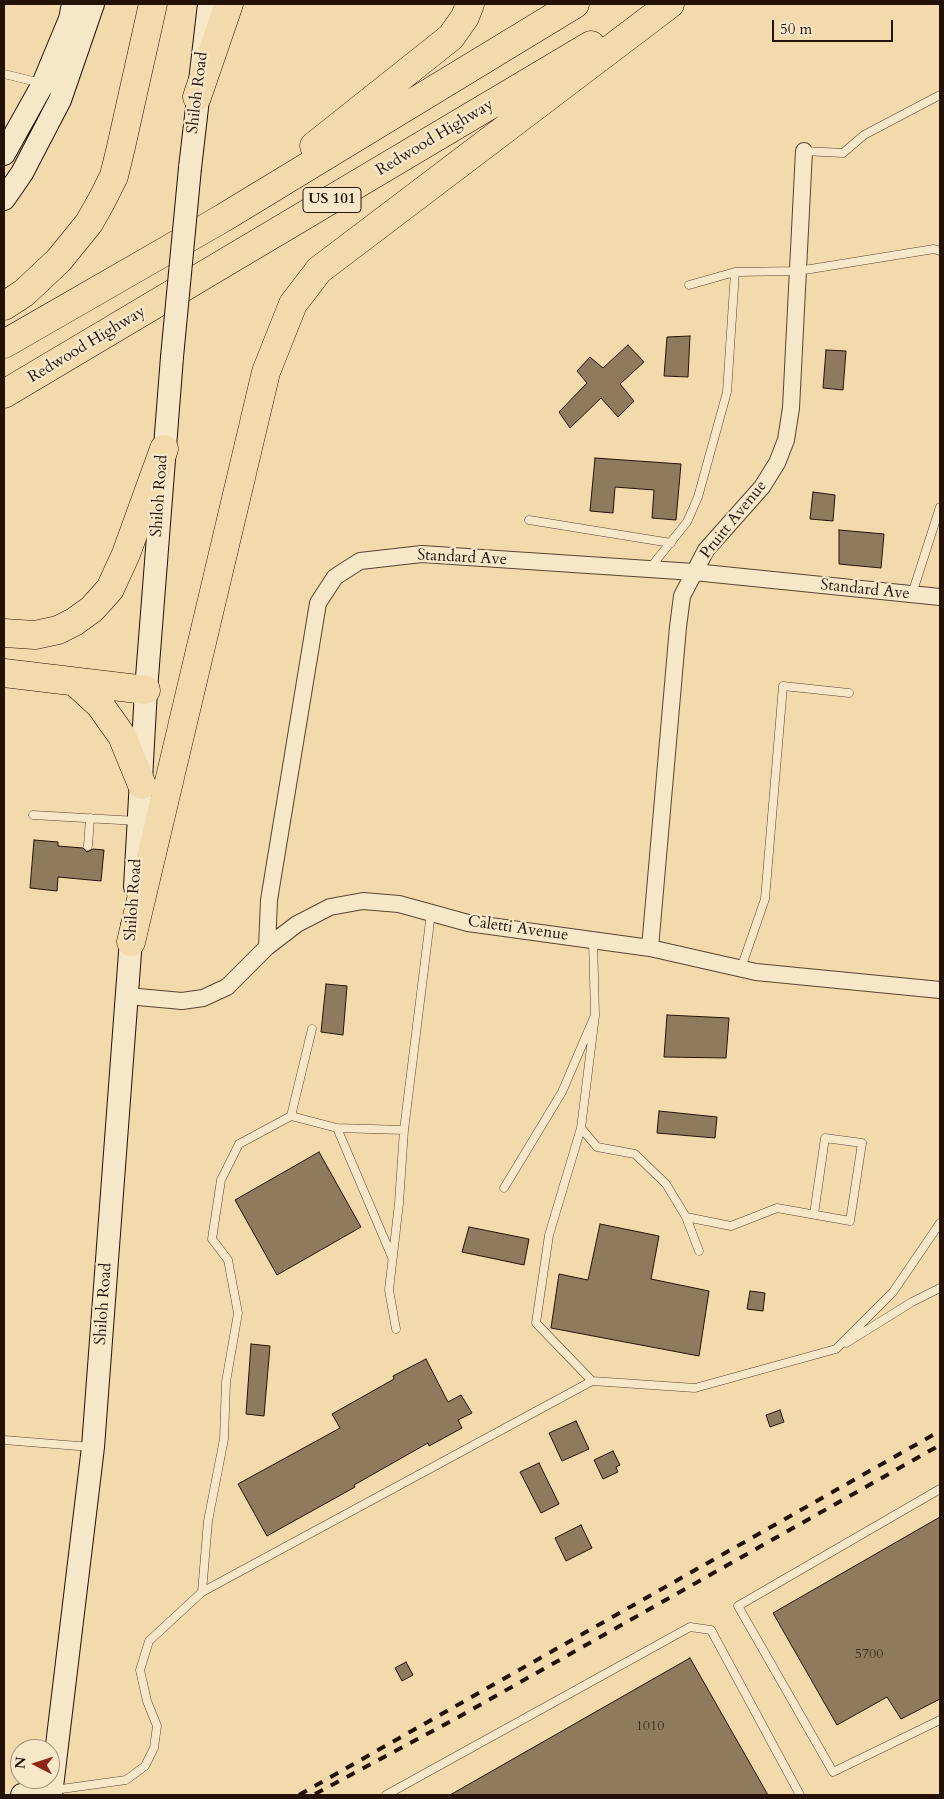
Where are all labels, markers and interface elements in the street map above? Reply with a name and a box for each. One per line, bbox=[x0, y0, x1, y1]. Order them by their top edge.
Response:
scale bar bbox=[774, 10, 895, 42]
text: 50 m bbox=[780, 19, 812, 39]
street label: Shiloh Road bbox=[183, 51, 213, 135]
street label: Redwood Highway bbox=[373, 95, 497, 181]
road number: US 101 bbox=[303, 188, 361, 212]
street label: Redwood Highway bbox=[25, 302, 149, 388]
street label: Shiloh Road bbox=[148, 454, 172, 538]
street label: Pruitt Avenue bbox=[697, 477, 771, 563]
street label: Standard Ave bbox=[417, 546, 507, 570]
street label: Standard Ave bbox=[819, 576, 911, 604]
street label: Shiloh Road bbox=[122, 858, 146, 942]
street label: Caletti Avenue bbox=[467, 912, 569, 946]
street label: Shiloh Road bbox=[92, 1262, 116, 1346]
house number: 5700 bbox=[855, 1647, 883, 1663]
house number: 1010 bbox=[636, 1719, 664, 1735]
north arrow bbox=[10, 1739, 60, 1789]
text: N bbox=[11, 1756, 31, 1770]

